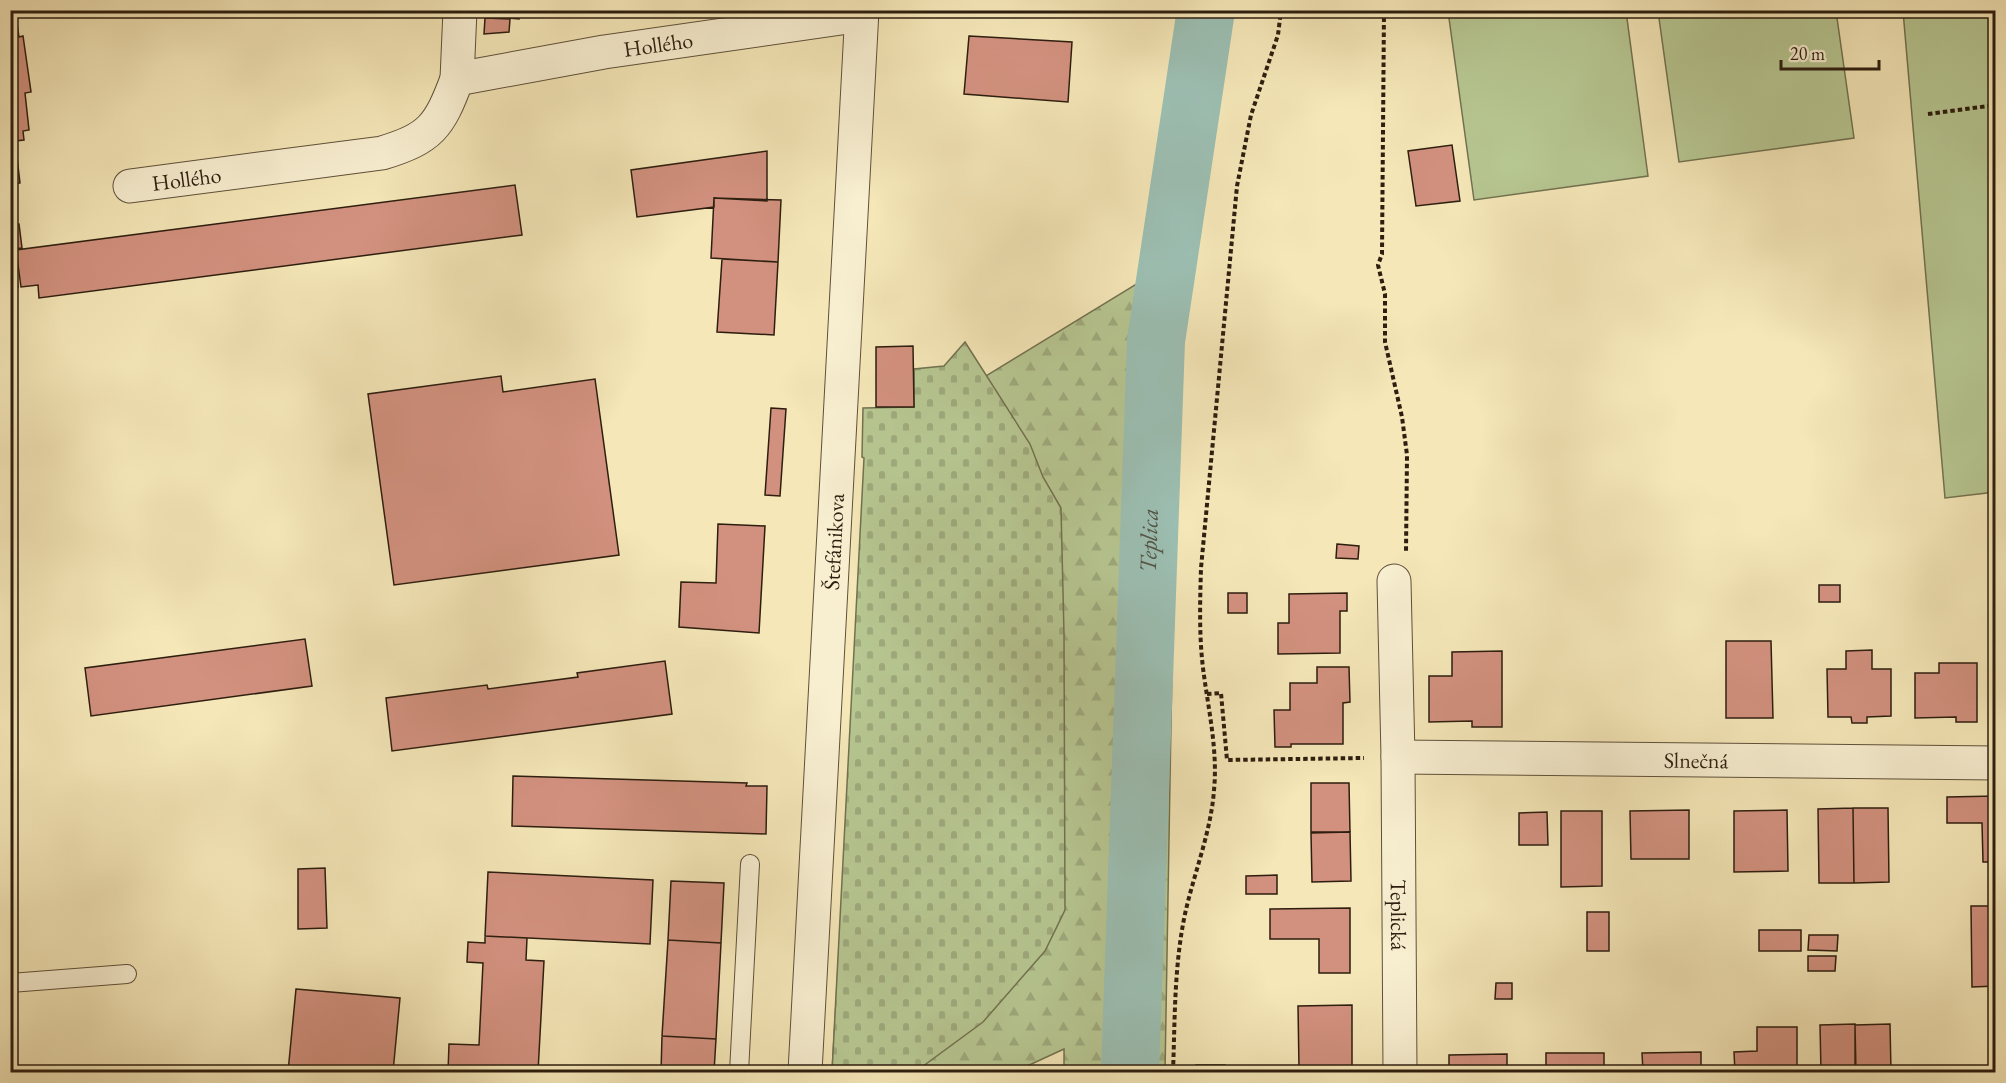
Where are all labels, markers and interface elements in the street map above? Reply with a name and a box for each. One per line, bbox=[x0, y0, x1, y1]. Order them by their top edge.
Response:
street label: Hollého bbox=[622, 25, 695, 64]
scale bar bbox=[1781, 33, 1878, 71]
text: 20 m bbox=[1790, 42, 1825, 65]
street label: Hollého bbox=[150, 160, 223, 198]
street label: Štefánikova bbox=[817, 492, 851, 591]
water label: Teplica bbox=[1132, 508, 1165, 573]
street label: Slnečná bbox=[1664, 746, 1729, 775]
street label: Teplická bbox=[1384, 879, 1413, 951]

